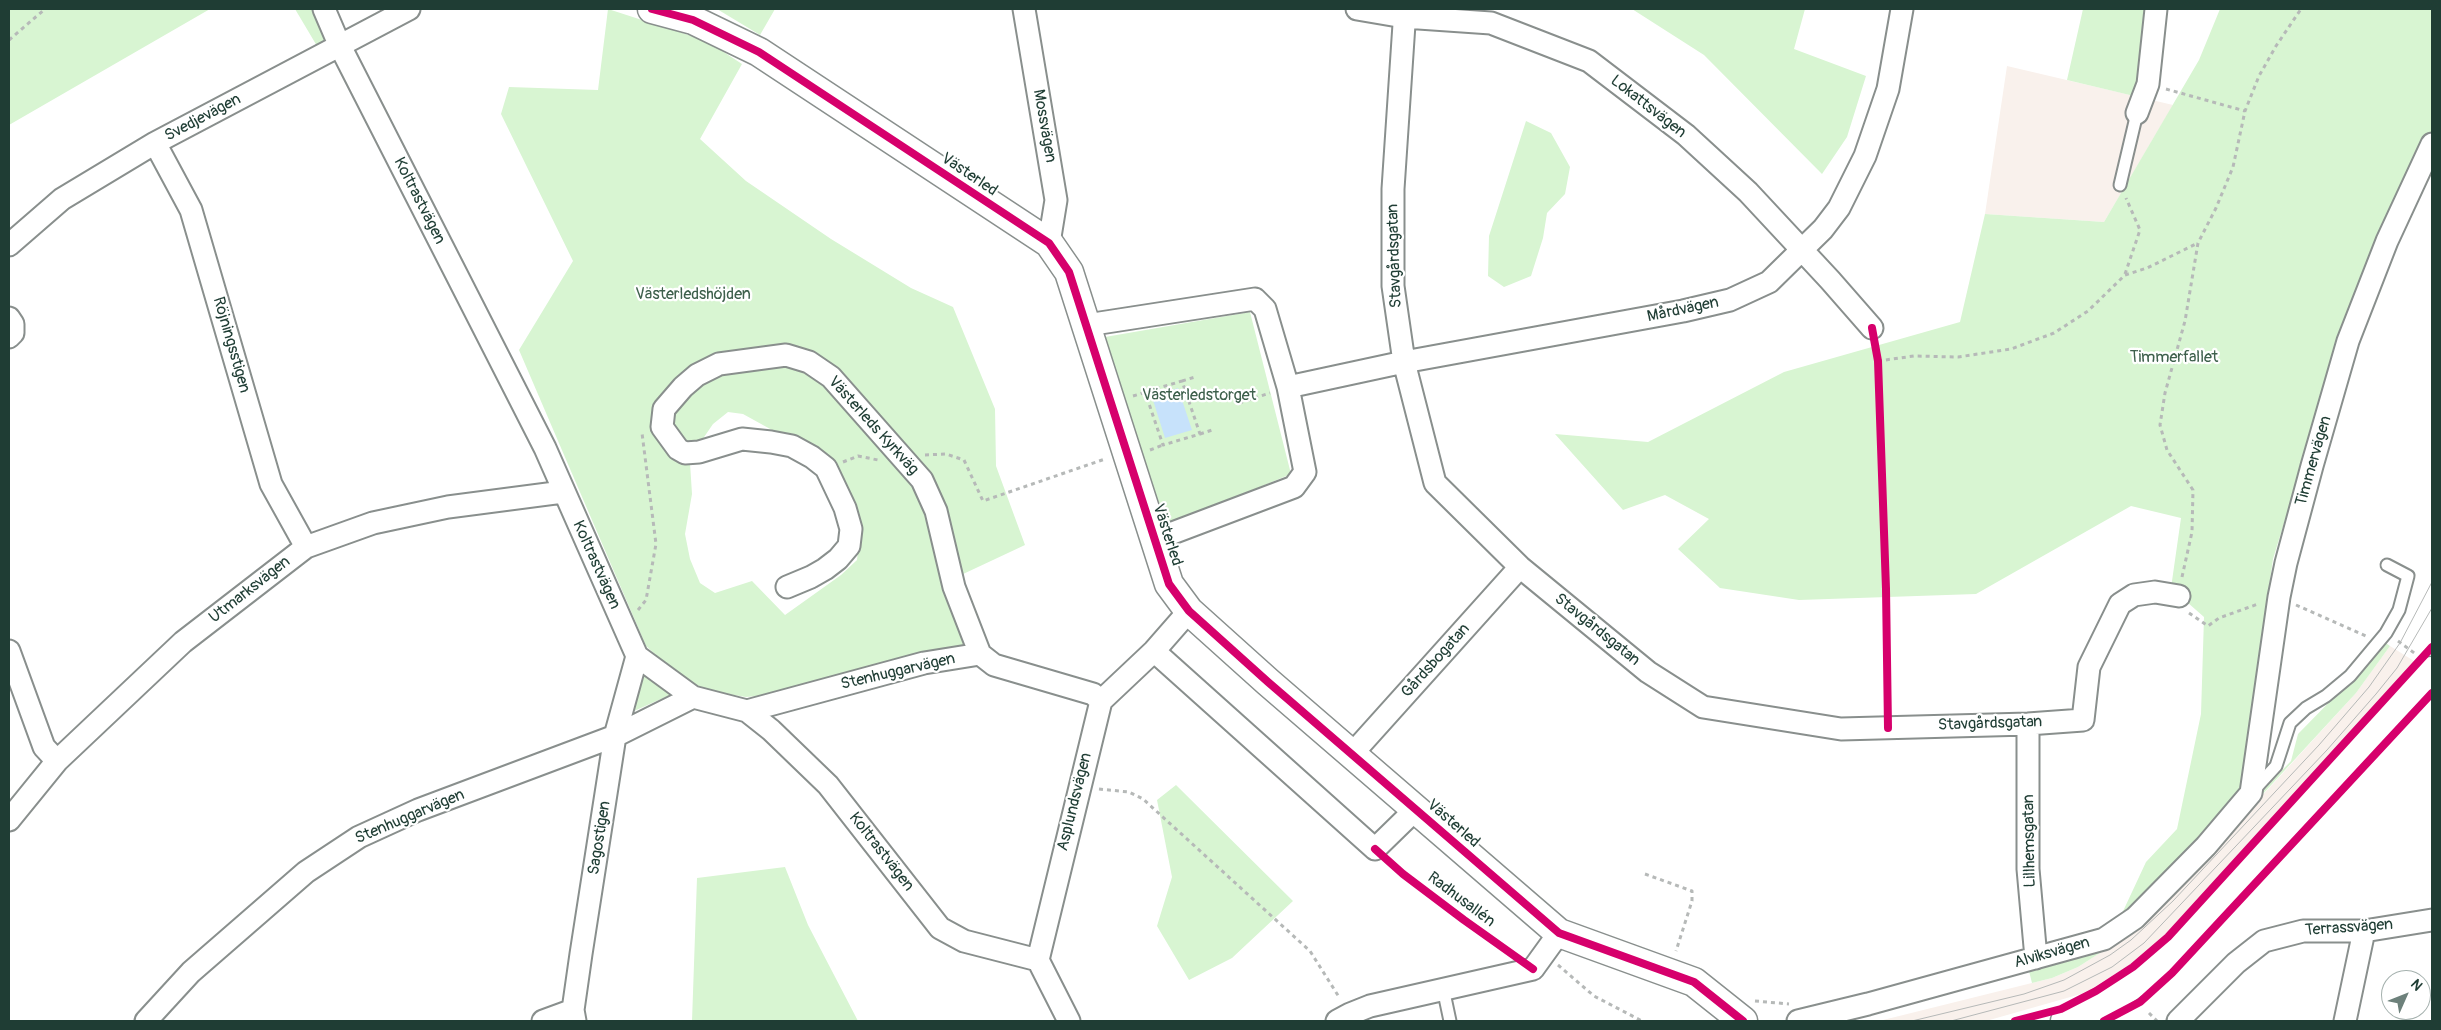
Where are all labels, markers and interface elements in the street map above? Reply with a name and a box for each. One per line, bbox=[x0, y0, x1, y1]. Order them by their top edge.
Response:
street label: Lokattsvägen bbox=[1606, 71, 1690, 143]
street label: Mossvägen bbox=[1028, 88, 1060, 164]
street label: Svedjevägen bbox=[162, 90, 244, 146]
street label: Västerled bbox=[937, 149, 1001, 201]
street label: Koltrastvägen bbox=[389, 154, 449, 248]
street label: Stavgårdsgatan bbox=[1384, 203, 1406, 309]
park label: Västerledshöjden bbox=[635, 285, 751, 305]
street label: Mårdvägen bbox=[1646, 293, 1720, 327]
street label: Röjningsstigen bbox=[208, 295, 254, 395]
park label: Timmerfallet bbox=[2130, 348, 2218, 368]
street label: Västerleds Kyrkväg bbox=[824, 373, 922, 479]
park label: Västerledstorget bbox=[1142, 386, 1256, 406]
street label: Timmervägen bbox=[2292, 414, 2336, 508]
street label: Västerled bbox=[1148, 502, 1186, 568]
street label: Koltrastvägen bbox=[568, 518, 624, 612]
street label: Utmarksvägen bbox=[206, 552, 294, 628]
street label: Stavgårdsgatan bbox=[1550, 590, 1644, 670]
street label: Gårdsbogatan bbox=[1398, 620, 1474, 702]
street label: Stenhuggarvägen bbox=[839, 650, 957, 694]
street label: Stavgårdsgatan bbox=[1937, 713, 2043, 735]
street label: Asplundsvägen bbox=[1054, 751, 1096, 853]
street label: Stenhuggarvägen bbox=[353, 785, 467, 849]
street label: Lillhemsgatan bbox=[2020, 794, 2040, 888]
street label: Västerled bbox=[1423, 796, 1483, 852]
street label: Sagostigen bbox=[585, 800, 615, 876]
street label: Koltrastvägen bbox=[844, 809, 918, 895]
street label: Radhusallén bbox=[1423, 868, 1499, 932]
street label: Terrassvägen bbox=[2304, 915, 2394, 941]
street label: Alviksvägen bbox=[2012, 933, 2092, 973]
north arrow bbox=[2381, 970, 2431, 1020]
text: N bbox=[2407, 976, 2426, 994]

